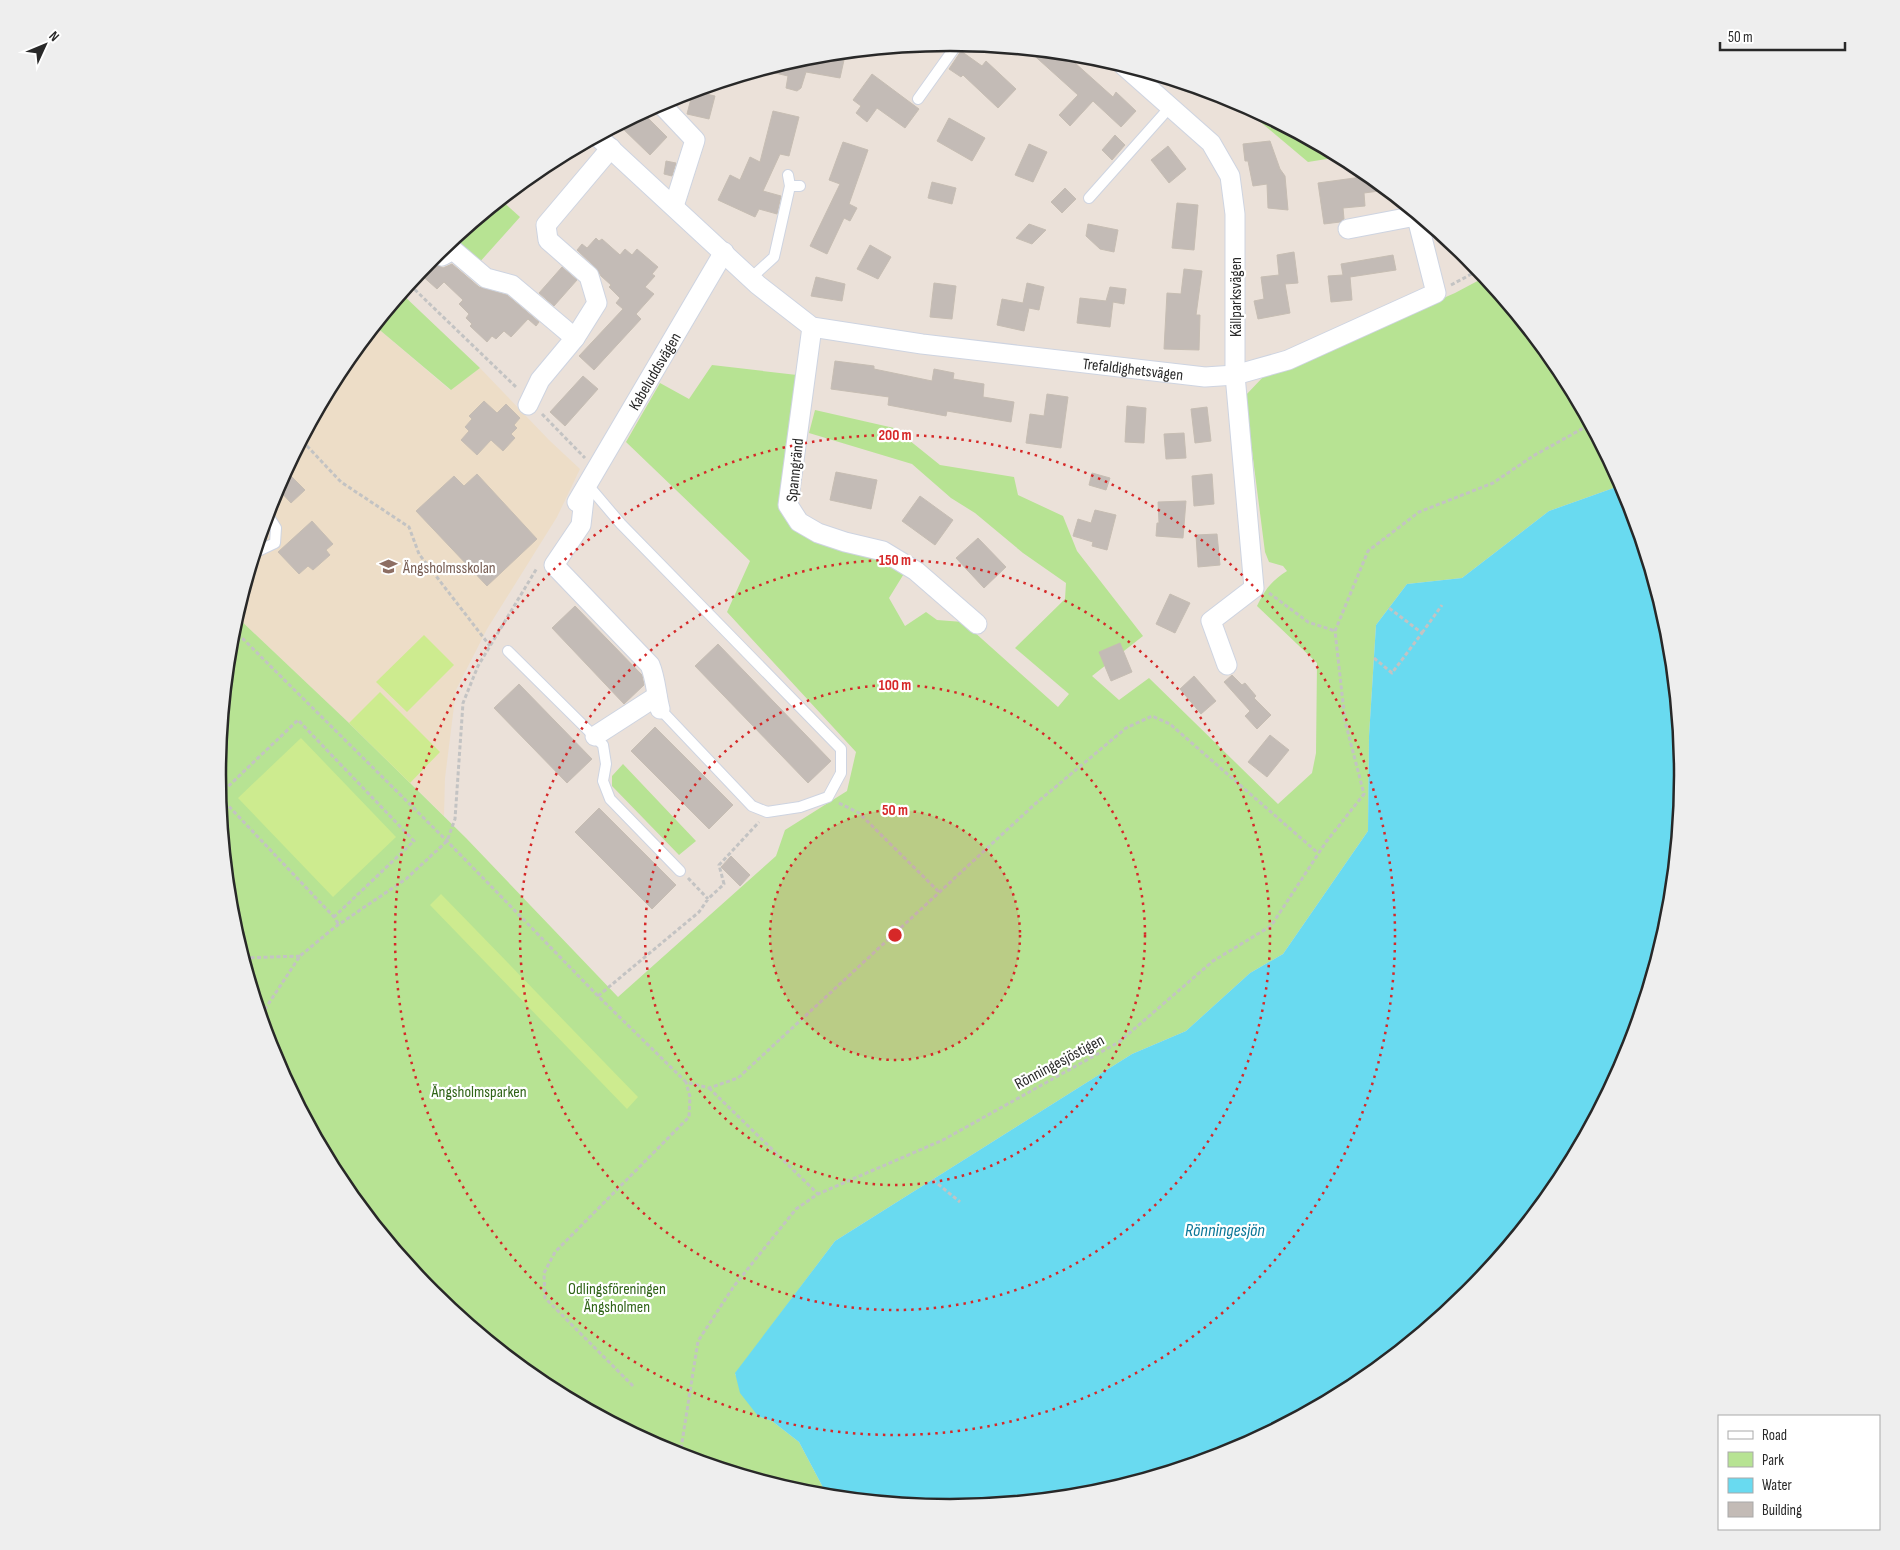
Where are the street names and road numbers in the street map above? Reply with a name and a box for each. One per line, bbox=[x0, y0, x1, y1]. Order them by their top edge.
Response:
street label: Källparksvägen bbox=[1227, 257, 1246, 337]
street label: Kabeluddsvägen bbox=[625, 329, 686, 414]
street label: Trefaldighetsvägen bbox=[1081, 355, 1184, 385]
street label: Spanngränd bbox=[783, 437, 808, 503]
street label: Rönningesjöstigen bbox=[1012, 1031, 1108, 1094]

